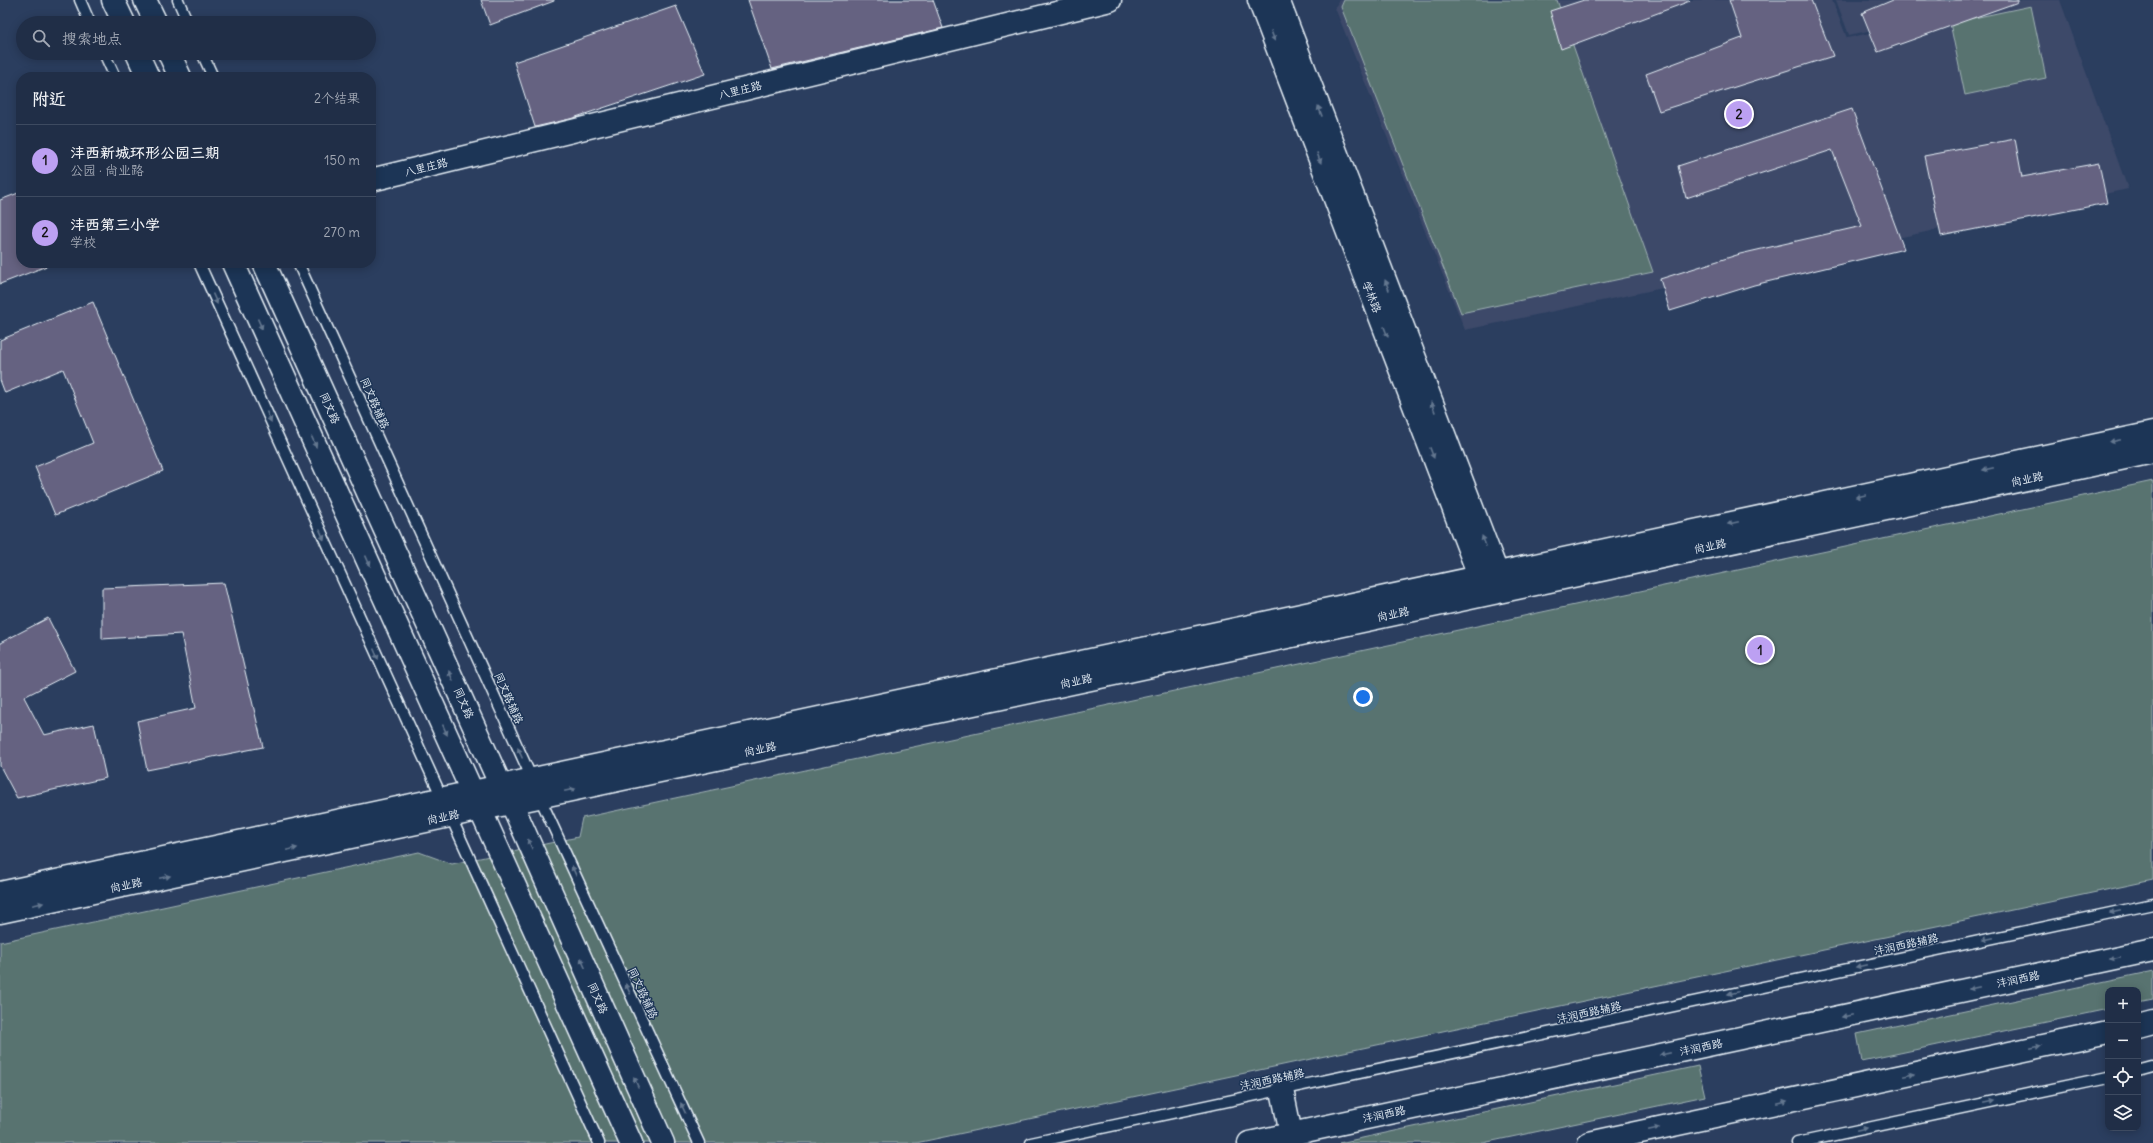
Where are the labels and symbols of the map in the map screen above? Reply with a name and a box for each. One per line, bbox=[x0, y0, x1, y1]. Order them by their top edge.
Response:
one-way arrow bbox=[1270, 31, 1276, 43]
street label: 八里庄路 bbox=[717, 78, 763, 102]
pin: 2 bbox=[1726, 99, 1752, 129]
one-way arrow bbox=[1317, 105, 1323, 117]
one-way arrow bbox=[1317, 152, 1323, 164]
street label: 八里庄路 bbox=[403, 155, 449, 179]
street label: 学林路 bbox=[1360, 279, 1384, 315]
one-way arrow bbox=[1383, 279, 1389, 291]
one-way arrow bbox=[212, 293, 218, 304]
one-way arrow bbox=[257, 318, 264, 330]
one-way arrow bbox=[1383, 326, 1389, 338]
street label: 同文路辅路 bbox=[357, 375, 393, 431]
street label: 同文路 bbox=[317, 390, 343, 426]
one-way arrow bbox=[1430, 400, 1436, 412]
one-way arrow bbox=[265, 411, 272, 423]
one-way arrow bbox=[311, 437, 317, 448]
one-way arrow bbox=[2109, 439, 2121, 445]
one-way arrow bbox=[1430, 447, 1436, 459]
one-way arrow bbox=[1982, 466, 1994, 472]
street label: 尚业路 bbox=[2009, 469, 2045, 489]
one-way arrow bbox=[1854, 493, 1867, 499]
one-way arrow bbox=[1727, 520, 1740, 526]
one-way arrow bbox=[319, 530, 325, 541]
one-way arrow bbox=[1481, 535, 1487, 547]
street label: 尚业路 bbox=[1692, 536, 1728, 556]
one-way arrow bbox=[365, 555, 371, 566]
street label: 尚业路 bbox=[1375, 604, 1411, 624]
pin: 1 bbox=[1747, 635, 1773, 665]
one-way arrow bbox=[373, 648, 379, 659]
one-way arrow bbox=[448, 670, 454, 681]
street label: 同文路辅路 bbox=[491, 670, 527, 726]
street label: 尚业路 bbox=[1058, 671, 1094, 691]
street label: 同文路 bbox=[451, 685, 477, 721]
your location bbox=[1353, 687, 1373, 707]
one-way arrow bbox=[442, 724, 448, 736]
street label: 尚业路 bbox=[742, 739, 778, 759]
one-way arrow bbox=[517, 747, 523, 759]
one-way arrow bbox=[564, 786, 576, 792]
street label: 尚业路 bbox=[425, 807, 461, 827]
one-way arrow bbox=[527, 839, 533, 850]
one-way arrow bbox=[286, 846, 298, 852]
one-way arrow bbox=[571, 866, 577, 877]
one-way arrow bbox=[159, 873, 171, 879]
street label: 尚业路 bbox=[108, 875, 144, 895]
one-way arrow bbox=[32, 901, 44, 907]
one-way arrow bbox=[2109, 910, 2121, 916]
street label: 沣润西路辅路 bbox=[1872, 930, 1940, 958]
one-way arrow bbox=[1982, 937, 1994, 943]
one-way arrow bbox=[2109, 956, 2121, 962]
one-way arrow bbox=[580, 957, 586, 969]
one-way arrow bbox=[1854, 964, 1867, 970]
street label: 同文路辅路 bbox=[625, 965, 661, 1021]
street label: 沣润西路 bbox=[1995, 968, 2041, 990]
street label: 同文路 bbox=[585, 980, 611, 1016]
one-way arrow bbox=[625, 984, 631, 995]
one-way arrow bbox=[1968, 986, 1980, 992]
one-way arrow bbox=[1727, 991, 1740, 997]
street label: 沣润西路辅路 bbox=[1555, 998, 1623, 1026]
one-way arrow bbox=[1841, 1013, 1853, 1019]
street label: 沣润西路 bbox=[1678, 1036, 1724, 1058]
one-way arrow bbox=[2030, 1044, 2042, 1050]
one-way arrow bbox=[1659, 1052, 1671, 1058]
street label: 沣润西路辅路 bbox=[1238, 1065, 1306, 1093]
one-way arrow bbox=[1903, 1071, 1915, 1077]
one-way arrow bbox=[632, 1075, 638, 1087]
one-way arrow bbox=[1775, 1098, 1788, 1104]
one-way arrow bbox=[1983, 1099, 1996, 1105]
one-way arrow bbox=[680, 1102, 686, 1113]
street label: 沣润西路 bbox=[1361, 1103, 1407, 1125]
one-way arrow bbox=[1648, 1126, 1661, 1132]
one-way arrow bbox=[1856, 1126, 1868, 1132]

